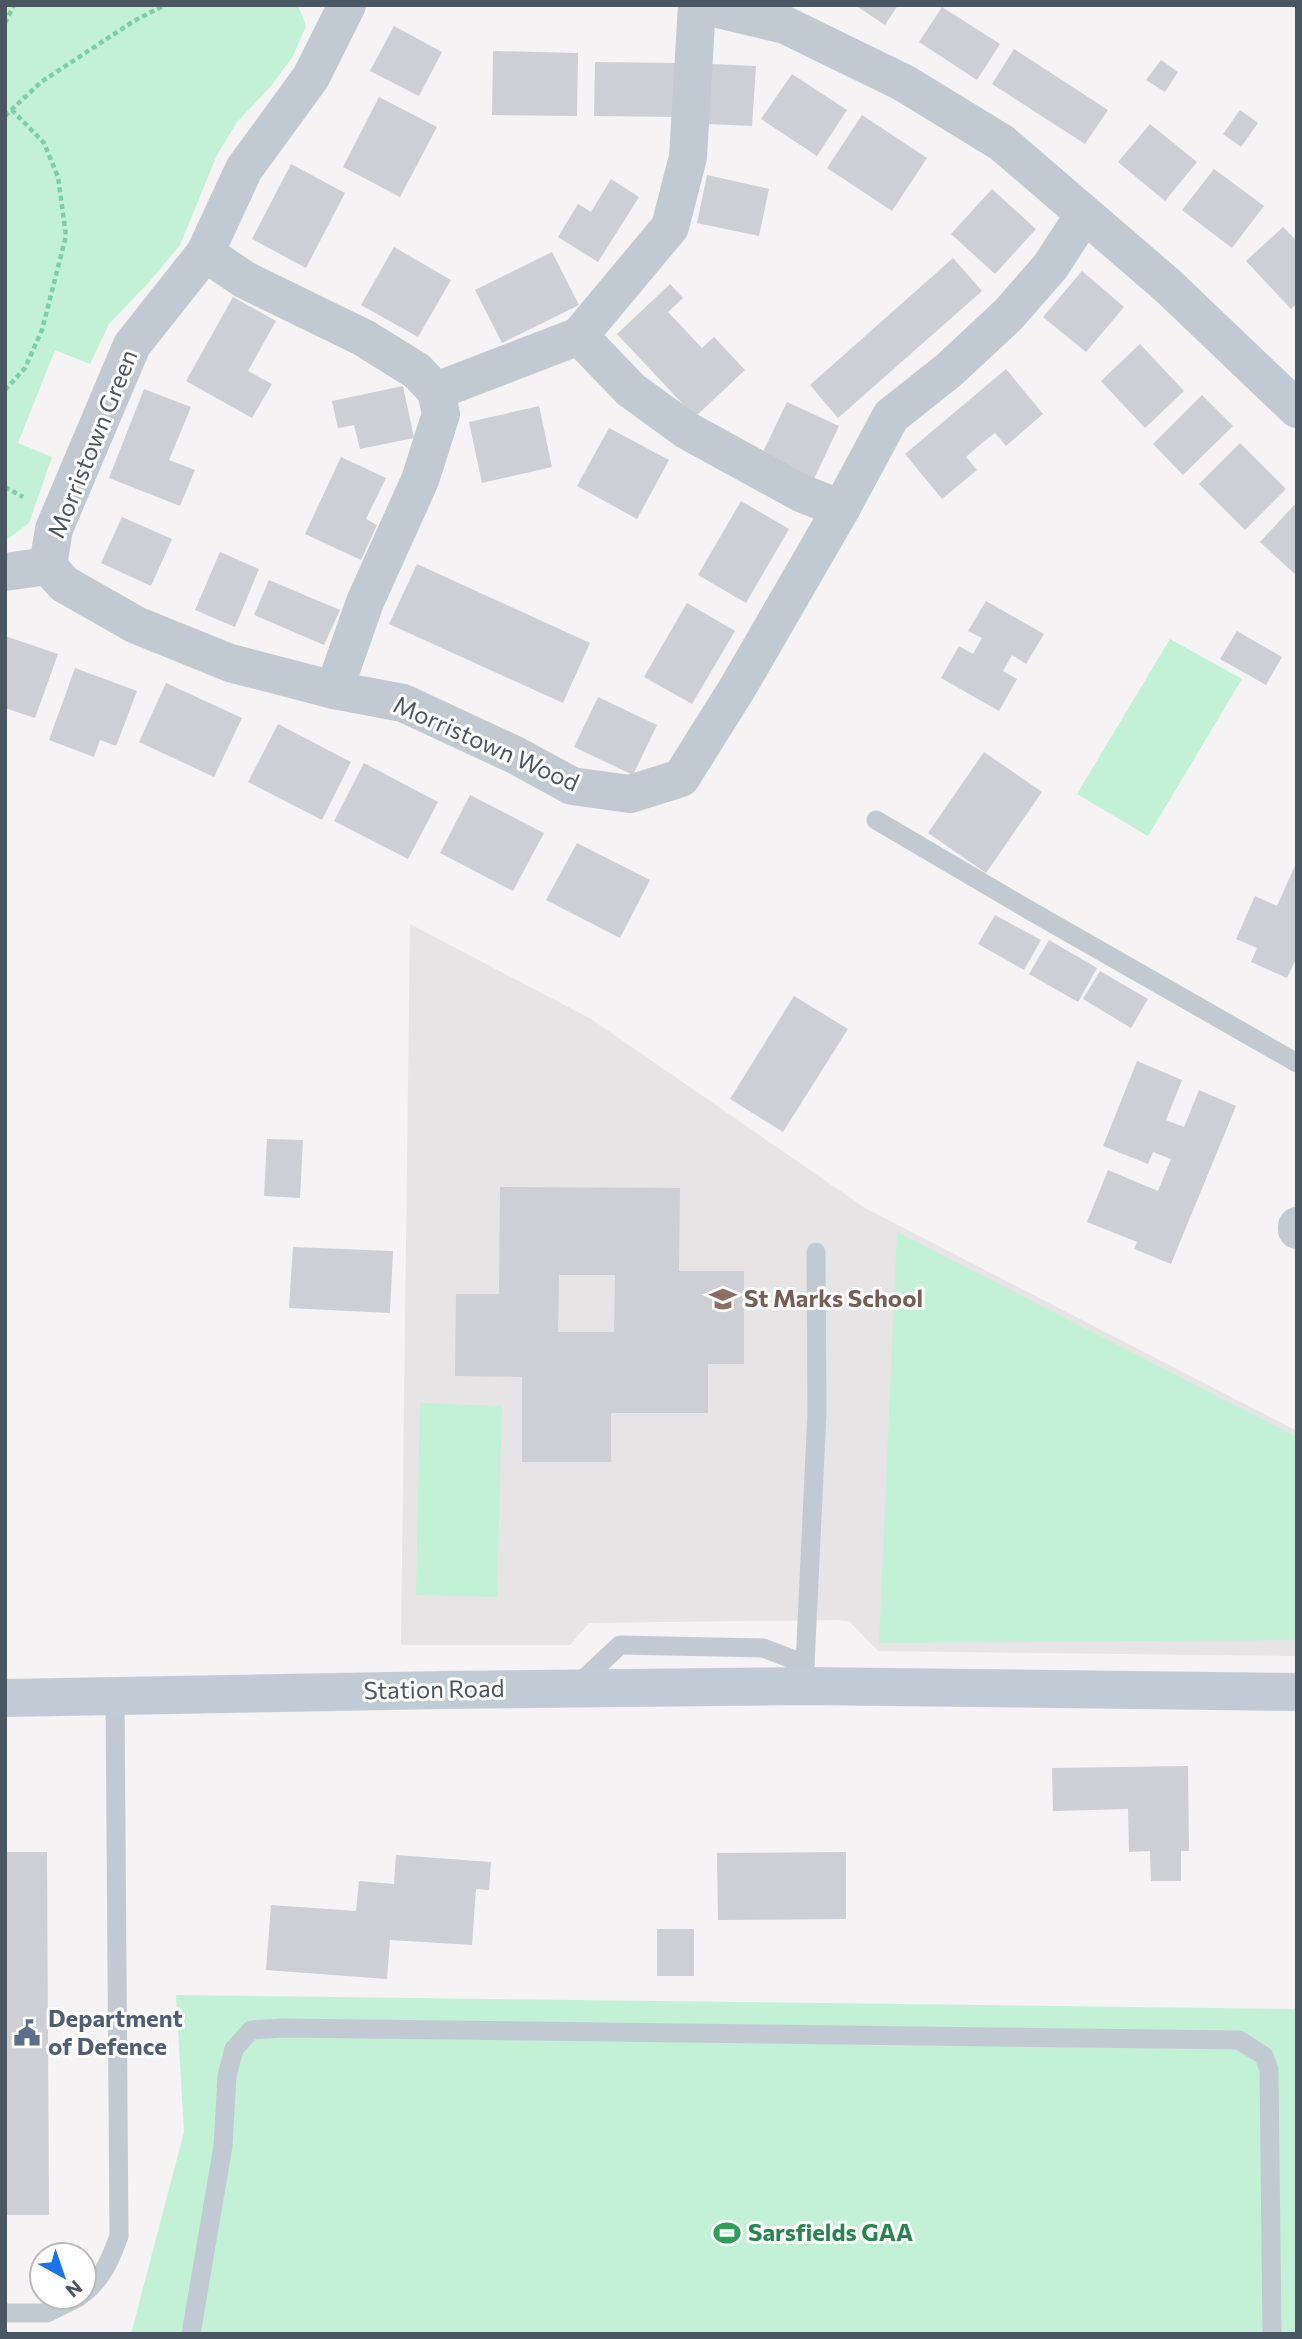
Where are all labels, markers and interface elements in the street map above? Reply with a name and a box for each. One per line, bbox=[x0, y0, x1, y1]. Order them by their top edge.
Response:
street label: Morristown Green bbox=[41, 345, 143, 542]
street label: Morristown Wood bbox=[389, 689, 584, 797]
place label: St Marks School bbox=[744, 1283, 923, 1312]
school or university icon: St Marks School bbox=[708, 1284, 738, 1314]
street label: Station Road bbox=[363, 1673, 505, 1704]
place label: Department of Defence bbox=[48, 2003, 183, 2060]
public building icon: Department of Defence bbox=[12, 2018, 42, 2048]
place label: Sarsfields GAA bbox=[748, 2217, 913, 2246]
sports icon: Sarsfields GAA bbox=[712, 2218, 742, 2248]
north arrow bbox=[28, 2241, 98, 2311]
text: N bbox=[61, 2276, 87, 2303]

